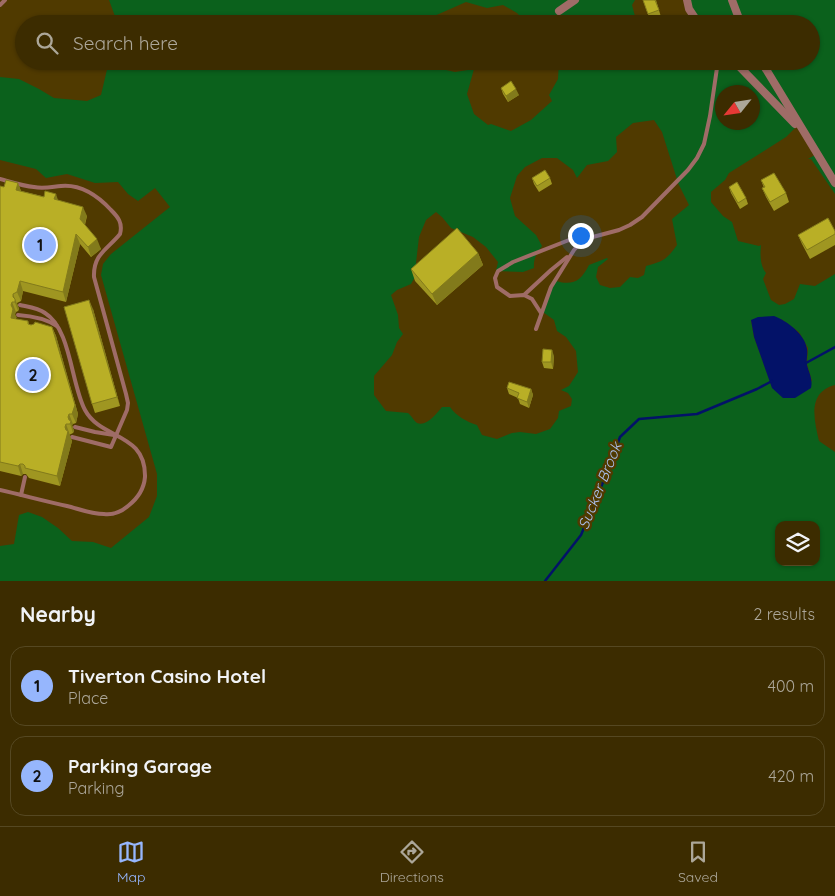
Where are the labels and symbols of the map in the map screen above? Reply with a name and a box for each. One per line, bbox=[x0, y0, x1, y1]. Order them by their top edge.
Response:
north arrow bbox=[715, 85, 760, 130]
your location bbox=[568, 223, 594, 249]
pin: 1 bbox=[24, 226, 56, 264]
pin: 2 bbox=[17, 356, 49, 394]
water label: Sucker Brook bbox=[573, 438, 626, 532]

